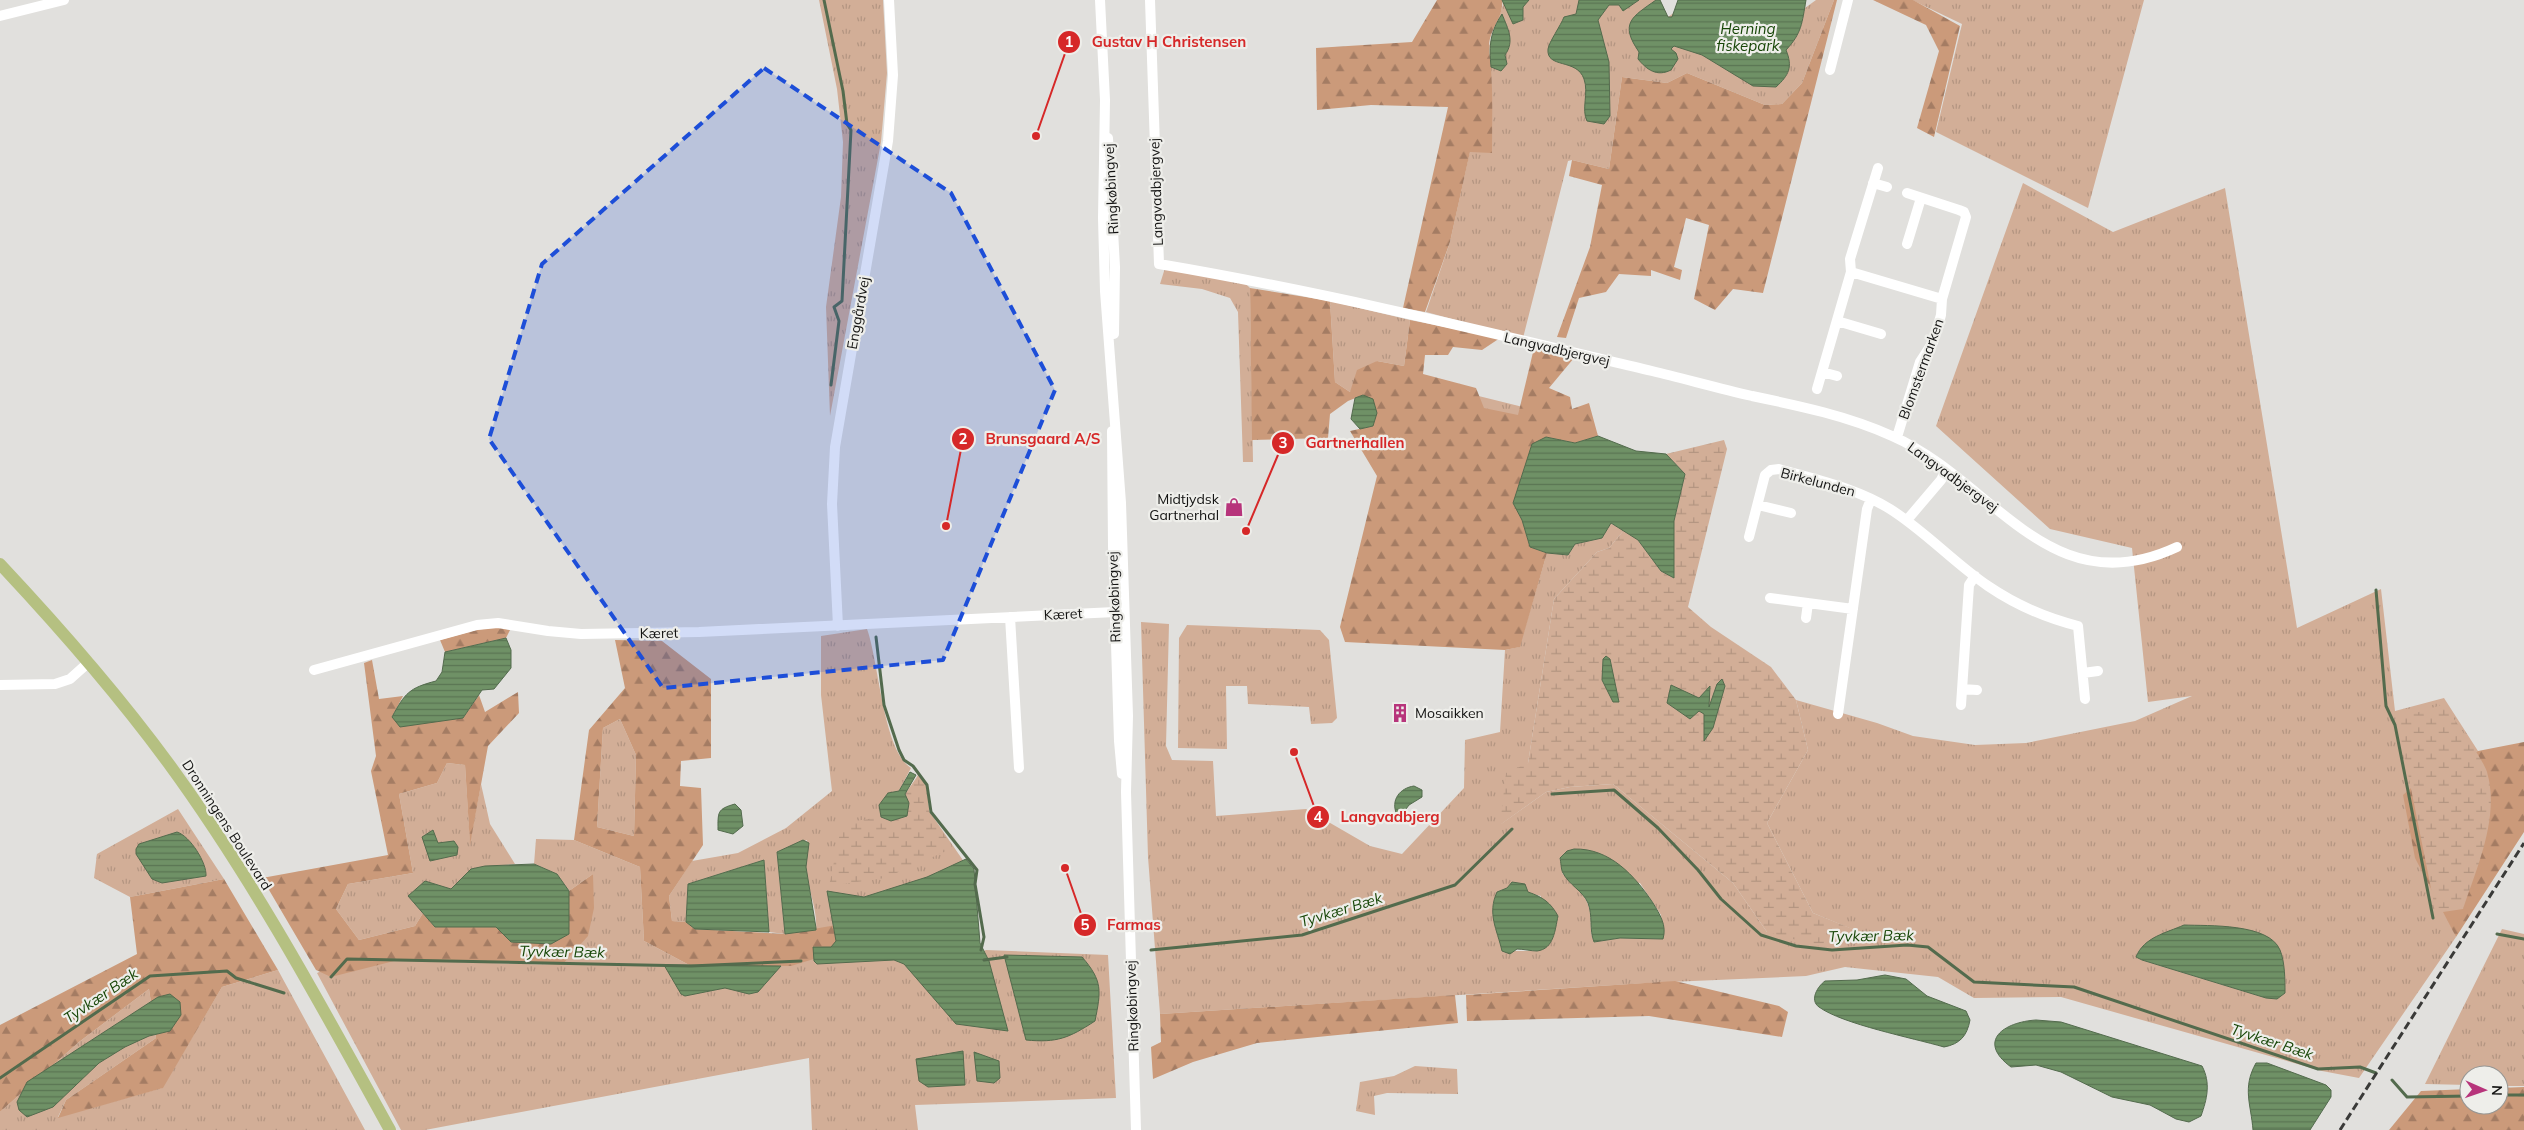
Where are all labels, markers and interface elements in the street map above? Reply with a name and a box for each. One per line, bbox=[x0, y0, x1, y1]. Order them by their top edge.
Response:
water label: Herning fiskepark bbox=[1717, 19, 1781, 55]
callout: Gustav H Christensen bbox=[1057, 27, 1256, 57]
text: 1 bbox=[1064, 32, 1074, 51]
text: Gustav H Christensen bbox=[1092, 32, 1246, 51]
street label: Langvadbjergvej bbox=[1145, 138, 1167, 246]
street label: Ringkøbingvej bbox=[1100, 143, 1122, 235]
street label: Enggårdvej bbox=[843, 275, 873, 351]
street label: Blomstermarken bbox=[1894, 316, 1948, 422]
street label: Langvadbjergvej bbox=[1502, 328, 1612, 370]
callout: Brunsgaard A/S bbox=[951, 424, 1110, 454]
callout: Gartnerhallen bbox=[1270, 428, 1414, 458]
text: 2 bbox=[958, 429, 968, 448]
text: Brunsgaard A/S bbox=[986, 429, 1101, 448]
text: 3 bbox=[1278, 433, 1288, 452]
text: Gartnerhallen bbox=[1305, 433, 1405, 452]
street label: Langvadbjergvej bbox=[1904, 438, 2002, 516]
street label: Birkelunden bbox=[1779, 463, 1857, 501]
place label: Midtjydsk Gartnerhal bbox=[1149, 490, 1220, 524]
shop icon: Midtjydsk Gartnerhal bbox=[1223, 496, 1245, 518]
street label: Ringkøbingvej bbox=[1103, 551, 1125, 643]
street label: Kæret bbox=[1043, 604, 1083, 624]
street label: Kæret bbox=[639, 624, 679, 642]
building icon: Mosaikken bbox=[1389, 702, 1411, 724]
place label: Mosaikken bbox=[1415, 704, 1484, 722]
street label: Dronningens Boulevard bbox=[178, 756, 276, 894]
callout: Langvadbjerg bbox=[1305, 802, 1450, 832]
text: 4 bbox=[1313, 807, 1323, 826]
text: Langvadbjerg bbox=[1340, 807, 1440, 826]
water label: Tyvkær Bæk bbox=[1297, 888, 1386, 931]
callout: Farmas bbox=[1072, 910, 1171, 940]
text: 5 bbox=[1080, 915, 1090, 934]
text: Farmas bbox=[1107, 915, 1161, 934]
water label: Tyvkær Bæk bbox=[1828, 925, 1915, 946]
water label: Tyvkær Bæk bbox=[519, 941, 606, 962]
street label: Ringkøbingvej bbox=[1121, 960, 1143, 1052]
water label: Tyvkær Bæk bbox=[60, 963, 143, 1027]
water label: Tyvkær Bæk bbox=[2229, 1019, 2317, 1064]
north arrow bbox=[2459, 1065, 2509, 1115]
text: N bbox=[2488, 1085, 2506, 1096]

